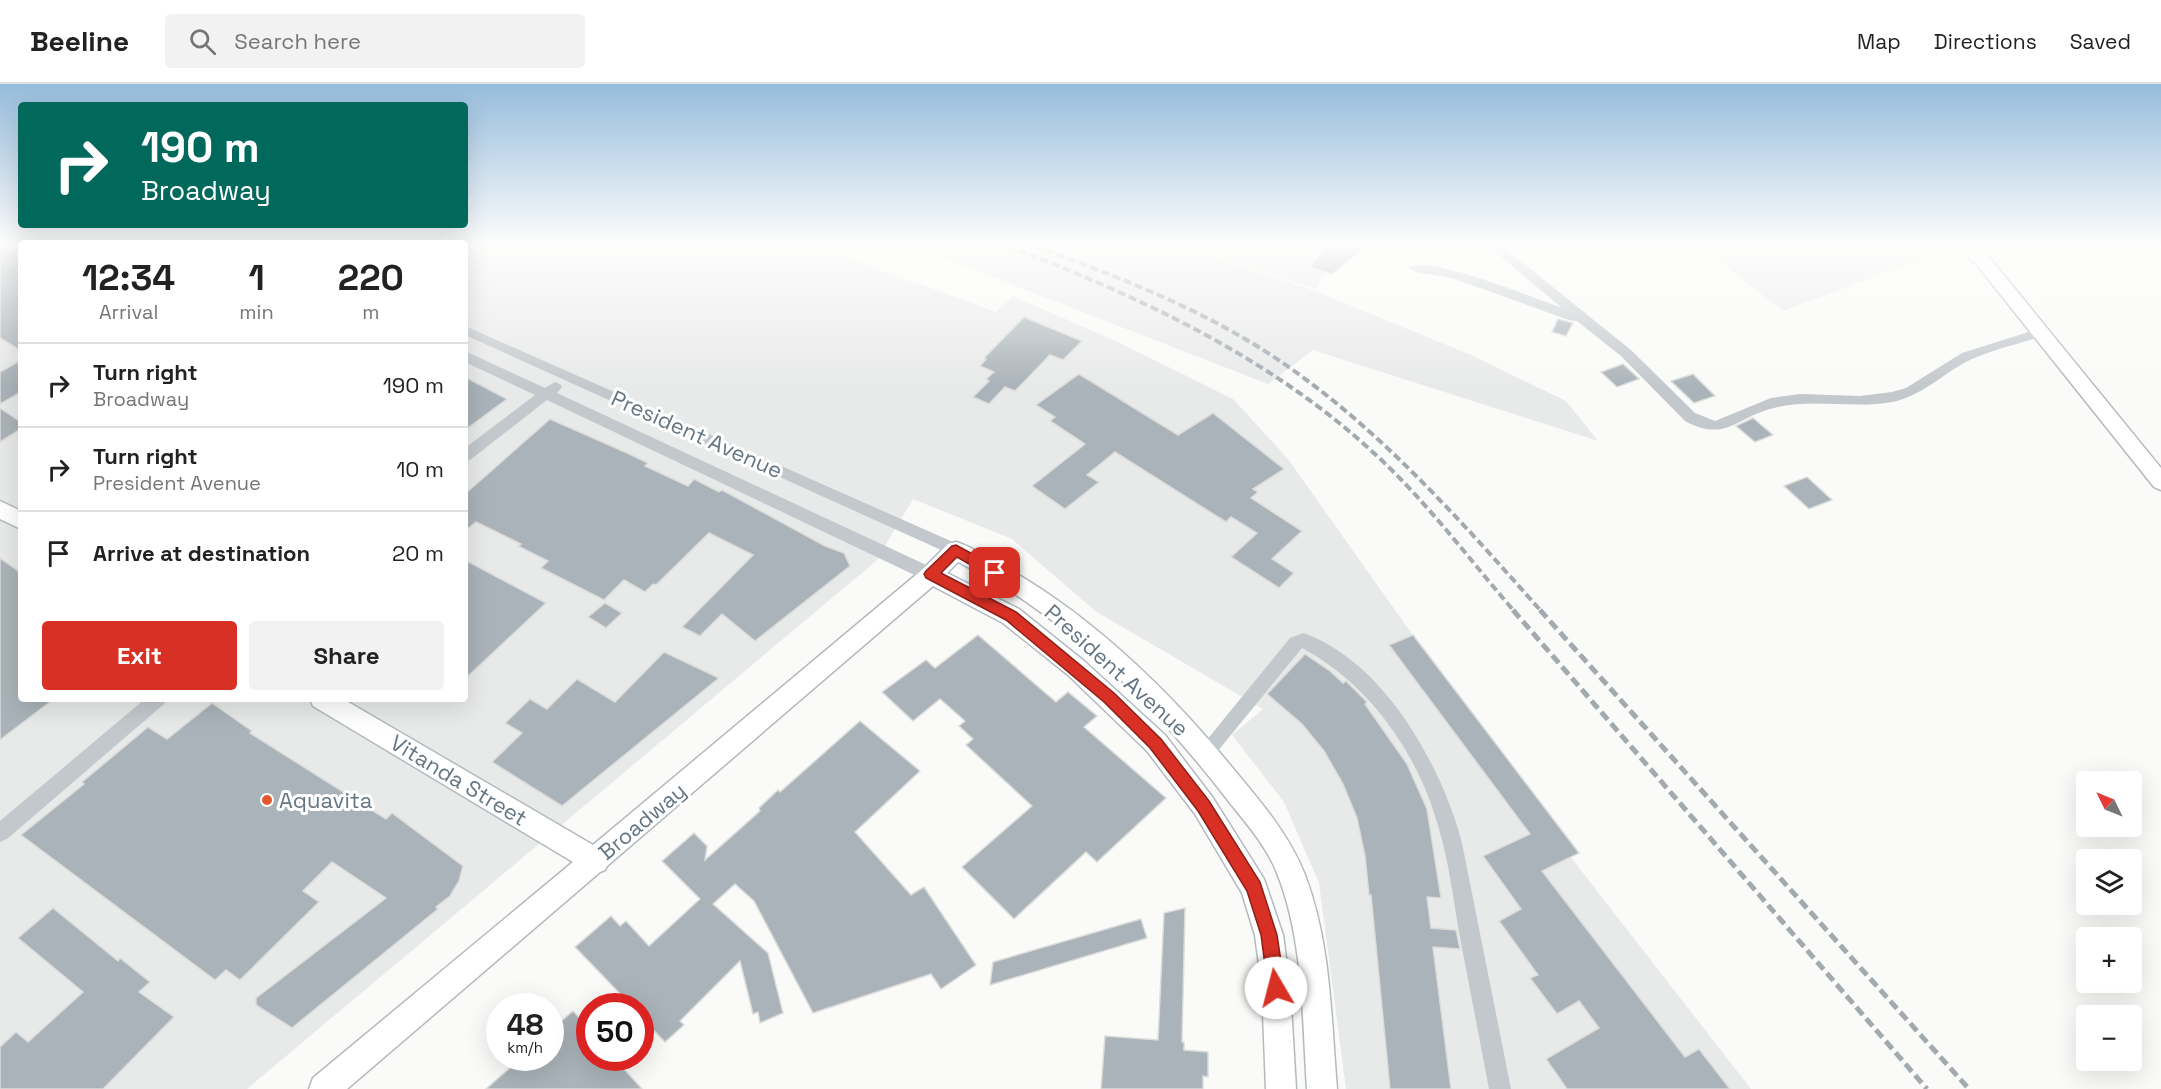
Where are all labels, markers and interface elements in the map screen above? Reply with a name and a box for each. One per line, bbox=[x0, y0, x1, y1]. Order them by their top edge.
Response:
search box bbox=[165, 14, 585, 68]
text: Beeline bbox=[30, 23, 129, 59]
icon: search bbox=[186, 25, 219, 58]
text: Search here bbox=[234, 27, 361, 55]
text: Map bbox=[1857, 28, 1901, 55]
text: Directions bbox=[1934, 28, 2037, 55]
text: Saved bbox=[2070, 28, 2131, 55]
text: 190 m bbox=[141, 121, 260, 174]
icon: right bbox=[42, 126, 120, 204]
text: Broadway bbox=[141, 173, 271, 208]
text: 12:34 bbox=[82, 255, 175, 301]
text: 1 bbox=[248, 255, 265, 301]
text: 220 bbox=[338, 255, 404, 301]
text: Arrival bbox=[99, 299, 158, 325]
text: min bbox=[239, 299, 274, 325]
text: m bbox=[362, 299, 379, 325]
text: Turn right bbox=[93, 358, 198, 386]
icon: right bbox=[42, 369, 75, 402]
text: 190 m bbox=[383, 371, 444, 399]
street label: President Avenue bbox=[607, 384, 787, 484]
text: Broadway bbox=[93, 386, 189, 412]
text: Turn right bbox=[93, 442, 198, 470]
icon: right bbox=[42, 453, 75, 486]
text: 10 m bbox=[396, 455, 444, 483]
text: President Avenue bbox=[93, 470, 261, 496]
icon: arrive bbox=[42, 537, 75, 570]
text: Arrive at destination bbox=[93, 539, 310, 567]
text: 20 m bbox=[392, 539, 444, 567]
pin bbox=[969, 547, 1020, 598]
icon: arrive bbox=[978, 556, 1011, 589]
street label: President Avenue bbox=[1039, 598, 1195, 742]
button: Exit bbox=[42, 621, 237, 690]
button: Share bbox=[249, 621, 444, 690]
street label: Vitanda Street bbox=[385, 728, 533, 832]
north arrow bbox=[2076, 771, 2142, 837]
map controls bbox=[2076, 771, 2142, 1071]
street label: Broadway bbox=[592, 776, 692, 866]
place label: Aquavita bbox=[279, 786, 373, 814]
marker: Aquavita bbox=[260, 793, 274, 807]
button: layers bbox=[2076, 849, 2142, 915]
button: + bbox=[2076, 927, 2142, 993]
position arrow bbox=[1244, 956, 1308, 1020]
speed limit sign: 50 bbox=[576, 993, 654, 1071]
text: 48 bbox=[506, 1005, 544, 1044]
button: − bbox=[2076, 1005, 2142, 1071]
text: km/h bbox=[507, 1038, 543, 1057]

